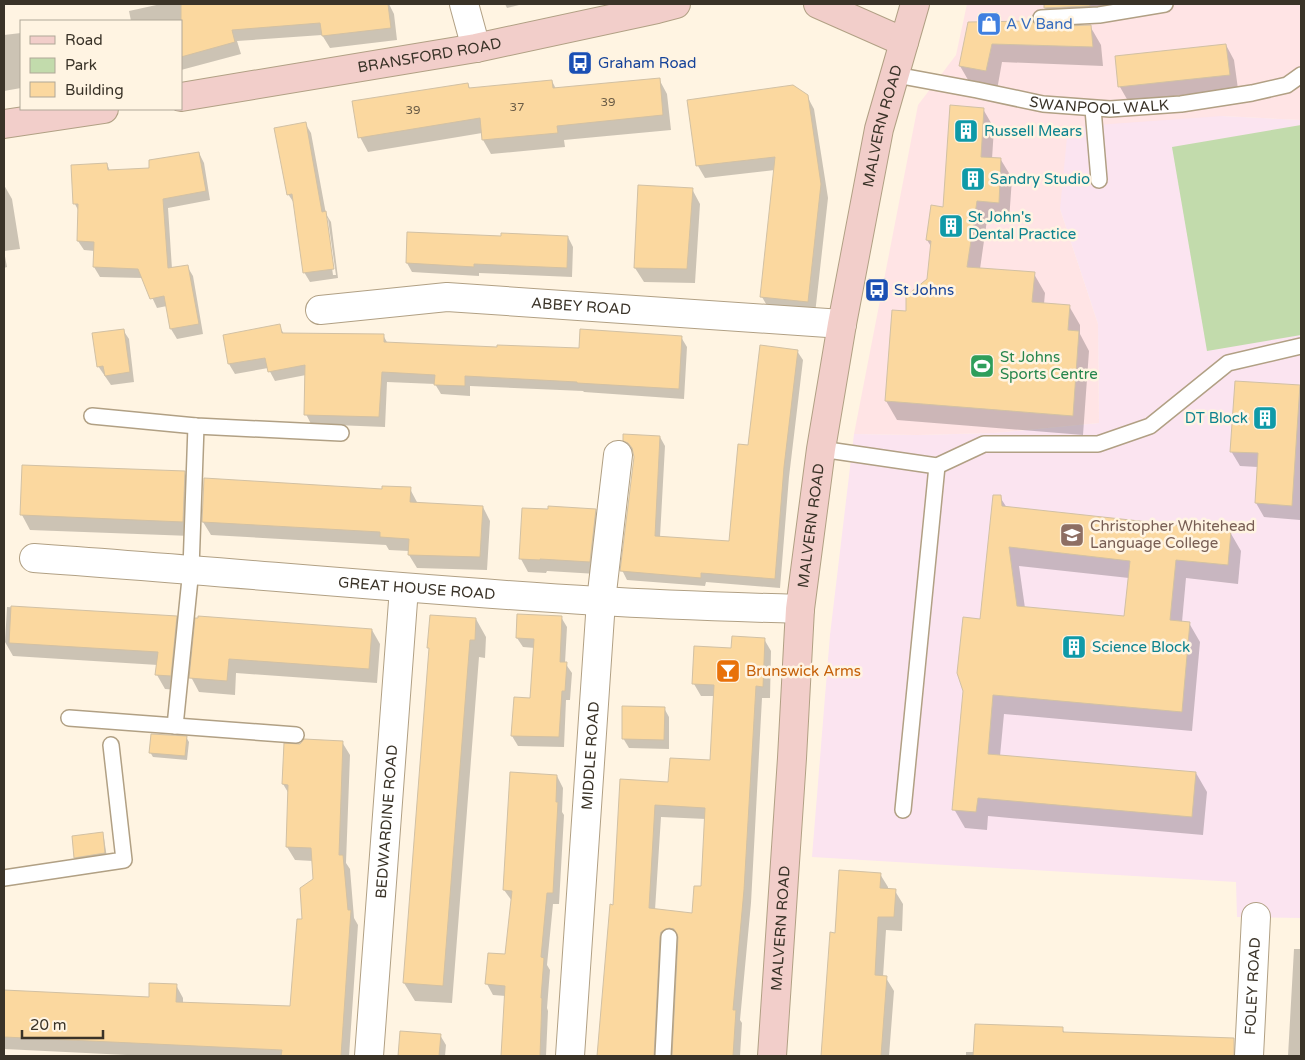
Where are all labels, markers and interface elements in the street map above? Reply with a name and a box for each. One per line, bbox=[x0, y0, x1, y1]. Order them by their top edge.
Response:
shop icon: A V Band bbox=[976, 11, 1002, 37]
place label: A V Band bbox=[1006, 15, 1073, 33]
legend bbox=[20, 20, 182, 110]
text: Road bbox=[65, 31, 103, 49]
street label: BRANSFORD ROAD bbox=[356, 34, 503, 77]
bus stop icon: Graham Road bbox=[567, 50, 593, 76]
place label: Graham Road bbox=[598, 54, 696, 72]
text: Park bbox=[65, 56, 97, 74]
street label: MALVERN ROAD bbox=[859, 63, 906, 189]
text: Building bbox=[65, 81, 124, 99]
street label: SWANPOOL WALK bbox=[1028, 92, 1169, 118]
house number: 39 bbox=[600, 95, 616, 109]
house number: 37 bbox=[509, 100, 525, 114]
house number: 39 bbox=[405, 103, 421, 117]
building icon: Russell Mears bbox=[953, 118, 979, 144]
place label: Russell Mears bbox=[984, 122, 1082, 140]
building icon: Sandry Studio bbox=[960, 166, 986, 192]
place label: Sandry Studio bbox=[990, 170, 1090, 188]
place label: St John's Dental Practice bbox=[968, 208, 1076, 243]
building icon: St John's Dental Practice bbox=[938, 213, 964, 239]
bus stop icon: St Johns bbox=[864, 277, 890, 303]
place label: St Johns bbox=[894, 281, 954, 299]
street label: ABBEY ROAD bbox=[530, 294, 632, 319]
place label: St Johns Sports Centre bbox=[1000, 348, 1098, 383]
sports icon: St Johns Sports Centre bbox=[969, 353, 995, 379]
building icon: DT Block bbox=[1252, 405, 1278, 431]
place label: DT Block bbox=[1185, 409, 1248, 427]
street label: MALVERN ROAD bbox=[794, 462, 828, 589]
place label: Christopher Whitehead Language College bbox=[1090, 517, 1255, 552]
school or university icon: Christopher Whitehead Language College bbox=[1059, 522, 1085, 548]
street label: GREAT HOUSE ROAD bbox=[337, 573, 496, 603]
building icon: Science Block bbox=[1061, 634, 1087, 660]
place label: Science Block bbox=[1092, 638, 1190, 656]
bar icon: Brunswick Arms bbox=[715, 658, 741, 684]
place label: Brunswick Arms bbox=[746, 662, 861, 680]
street label: MIDDLE ROAD bbox=[578, 701, 603, 810]
street label: BEDWARDINE ROAD bbox=[372, 744, 401, 899]
street label: MALVERN ROAD bbox=[767, 865, 794, 991]
street label: FOLEY ROAD bbox=[1241, 937, 1264, 1035]
scale bar bbox=[22, 1008, 104, 1040]
text: 20 m bbox=[30, 1016, 67, 1034]

